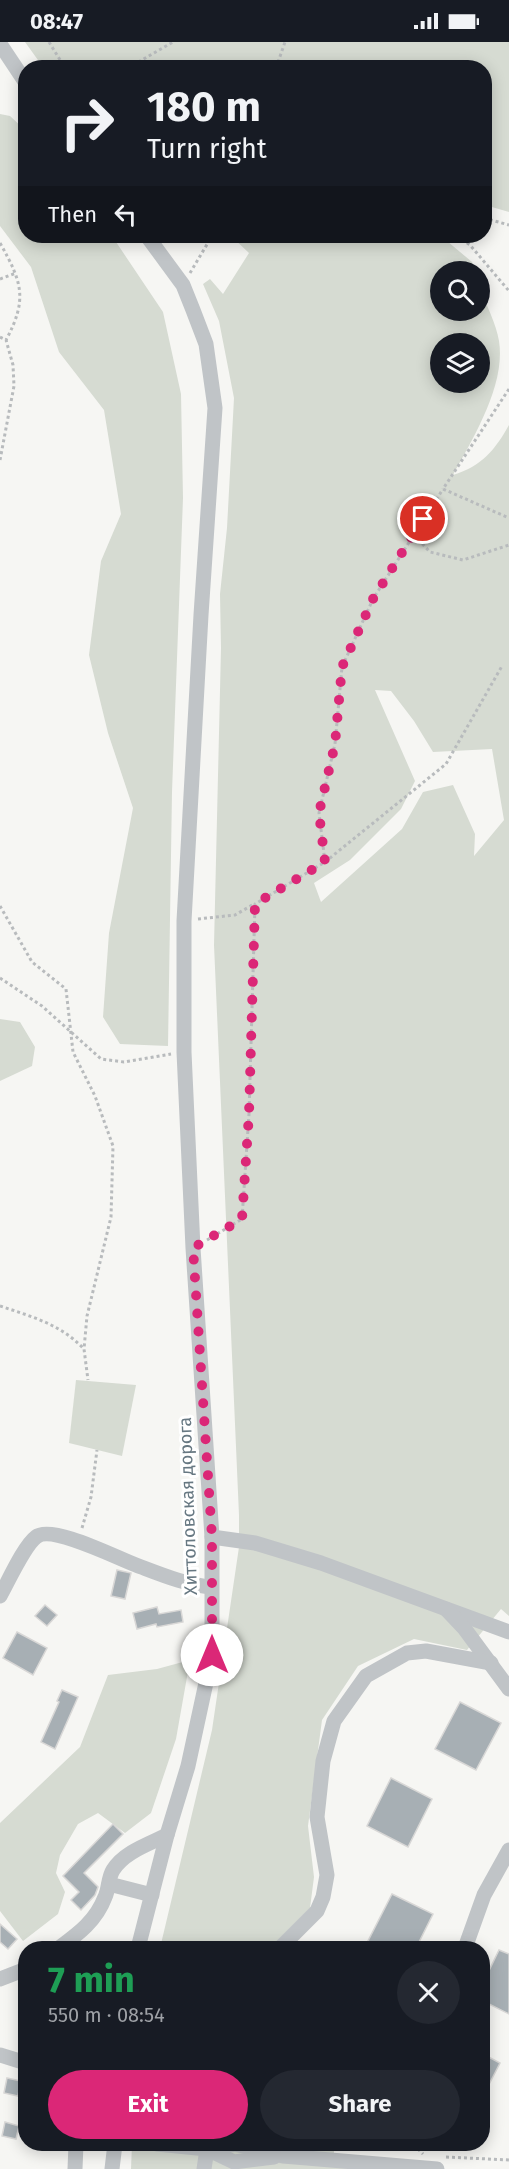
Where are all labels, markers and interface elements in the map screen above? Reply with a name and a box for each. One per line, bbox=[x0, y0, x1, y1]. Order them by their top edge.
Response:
text: 08:47 bbox=[30, 8, 83, 35]
text: 180 m bbox=[147, 82, 261, 132]
icon: right bbox=[48, 84, 126, 162]
text: Turn right bbox=[147, 133, 267, 165]
icon: left bbox=[109, 198, 142, 231]
text: Then bbox=[48, 201, 97, 228]
map controls bbox=[430, 261, 490, 393]
button: search bbox=[430, 261, 490, 321]
button: layers bbox=[430, 333, 490, 393]
pin bbox=[397, 493, 448, 544]
icon: arrive bbox=[406, 502, 439, 535]
street label: Хиттоловская дорога bbox=[174, 1416, 202, 1596]
position arrow bbox=[180, 1623, 244, 1687]
text: 7 min bbox=[48, 1958, 135, 2002]
button: close bbox=[397, 1961, 460, 2024]
text: 550 m · 08:54 bbox=[48, 2003, 165, 2027]
button: Exit bbox=[48, 2070, 248, 2139]
button: Share bbox=[260, 2070, 460, 2139]

